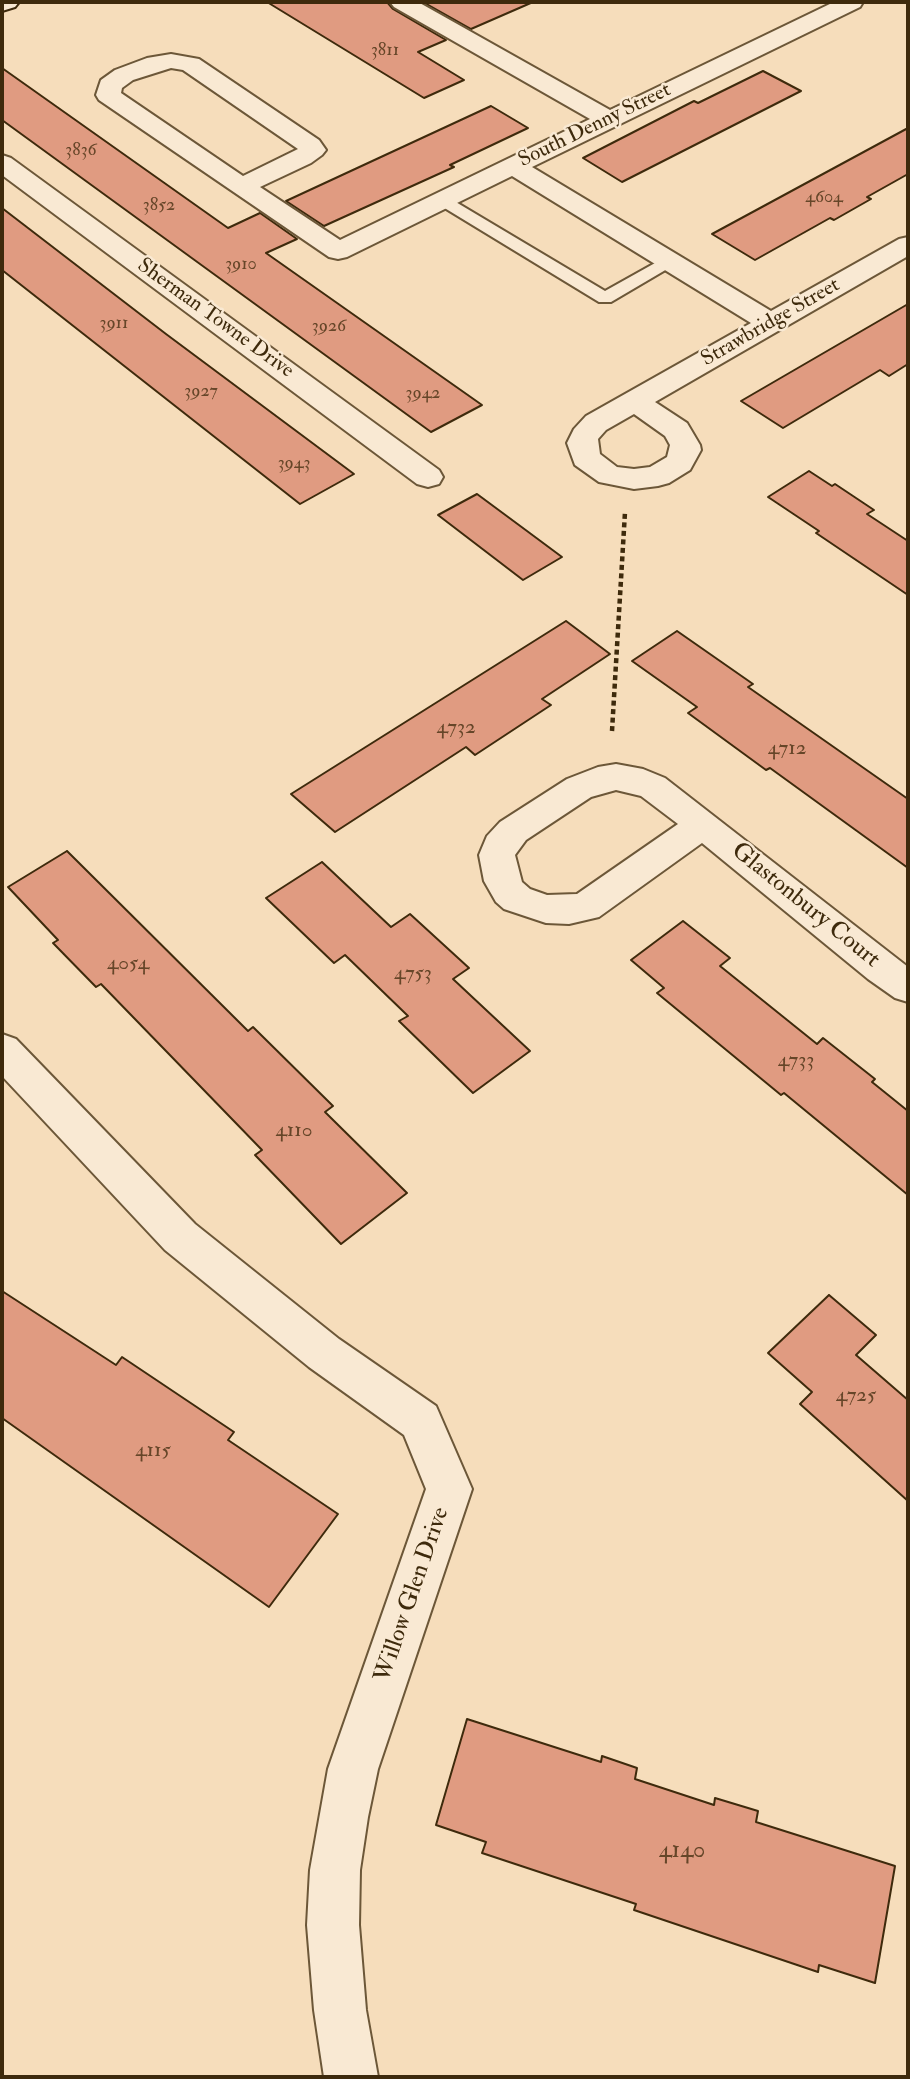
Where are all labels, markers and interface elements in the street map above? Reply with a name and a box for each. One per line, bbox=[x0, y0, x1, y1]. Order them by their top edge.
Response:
house number: 3811 bbox=[371, 40, 399, 62]
street label: South Denny Street bbox=[515, 78, 675, 174]
house number: 3836 bbox=[65, 140, 97, 162]
house number: 4604 bbox=[805, 187, 843, 209]
house number: 3852 bbox=[143, 195, 175, 217]
street label: Sherman Towne Drive bbox=[132, 254, 298, 384]
house number: 3910 bbox=[225, 254, 257, 276]
street label: Strawbridge Street bbox=[697, 273, 845, 373]
house number: 3911 bbox=[100, 313, 128, 335]
house number: 3926 bbox=[312, 316, 346, 338]
house number: 3927 bbox=[184, 381, 218, 403]
house number: 3942 bbox=[406, 383, 440, 405]
house number: 3943 bbox=[278, 453, 310, 475]
house number: 4732 bbox=[436, 715, 476, 741]
house number: 4712 bbox=[768, 736, 806, 762]
street label: Glastonbury Court bbox=[725, 837, 885, 975]
house number: 4054 bbox=[107, 951, 149, 977]
house number: 4753 bbox=[394, 961, 432, 987]
house number: 4733 bbox=[778, 1048, 814, 1074]
house number: 4110 bbox=[276, 1118, 312, 1144]
house number: 4725 bbox=[836, 1383, 876, 1409]
house number: 4115 bbox=[135, 1438, 171, 1464]
street label: Willow Glen Drive bbox=[370, 1504, 456, 1686]
house number: 4140 bbox=[659, 1838, 705, 1866]

